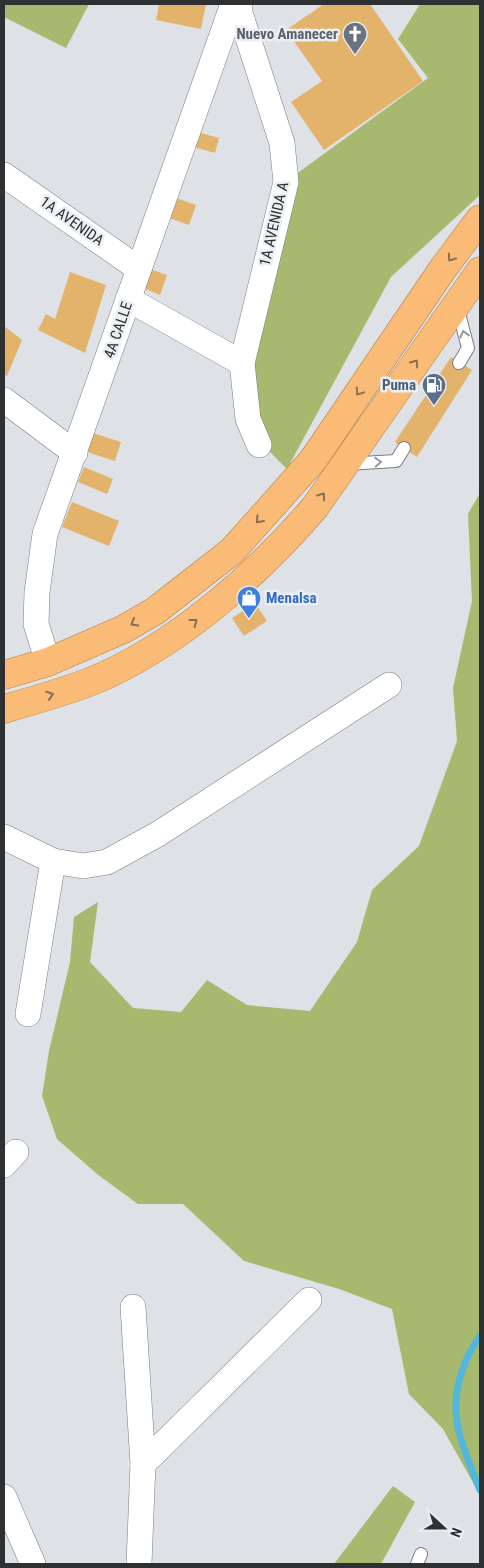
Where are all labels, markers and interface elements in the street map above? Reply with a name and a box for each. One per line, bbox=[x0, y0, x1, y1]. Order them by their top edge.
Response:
church icon: Nuevo Amanecer bbox=[342, 21, 368, 55]
place label: Nuevo Amanecer bbox=[236, 25, 338, 43]
street label: 1A AVENIDA A bbox=[256, 180, 292, 268]
street label: 1A AVENIDA bbox=[37, 193, 108, 250]
one-way arrow bbox=[448, 252, 456, 261]
street label: 4A CALLE bbox=[100, 299, 136, 361]
one-way arrow bbox=[459, 330, 470, 339]
one-way arrow bbox=[409, 359, 418, 369]
fuel station icon: Puma bbox=[421, 372, 447, 406]
place label: Puma bbox=[382, 376, 416, 394]
one-way arrow bbox=[356, 386, 365, 396]
one-way arrow bbox=[374, 456, 382, 467]
one-way arrow bbox=[317, 493, 325, 502]
one-way arrow bbox=[256, 514, 265, 523]
shop icon: Menalsa bbox=[236, 585, 262, 619]
place label: Menalsa bbox=[266, 589, 317, 607]
one-way arrow bbox=[131, 616, 140, 626]
one-way arrow bbox=[188, 619, 198, 628]
one-way arrow bbox=[46, 690, 54, 700]
north arrow bbox=[419, 1503, 469, 1553]
text: N bbox=[447, 1526, 465, 1540]

